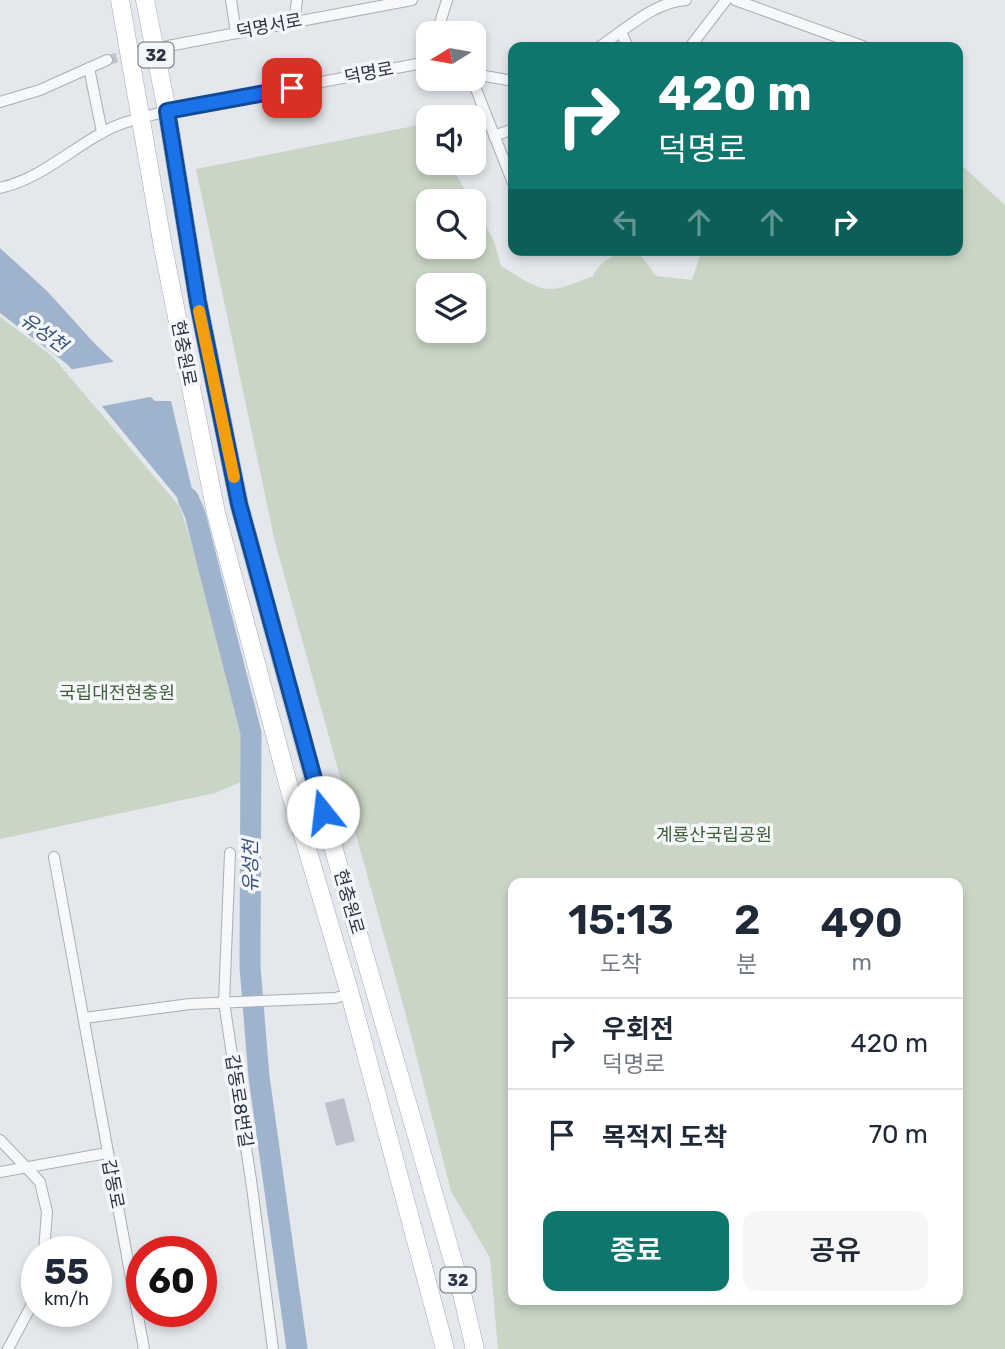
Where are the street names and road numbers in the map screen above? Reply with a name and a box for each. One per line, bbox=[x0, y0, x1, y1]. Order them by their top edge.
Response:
street label: 덕명서로 bbox=[234, 9, 304, 43]
road number: 32 bbox=[138, 42, 174, 68]
street label: 덕명로 bbox=[343, 57, 395, 89]
street label: 현충원로 bbox=[167, 318, 201, 388]
street label: 현충원로 bbox=[329, 867, 369, 937]
street label: 갑동로8번길 bbox=[221, 1053, 257, 1149]
street label: 갑동로 bbox=[97, 1158, 129, 1210]
road number: 32 bbox=[440, 1268, 476, 1292]

